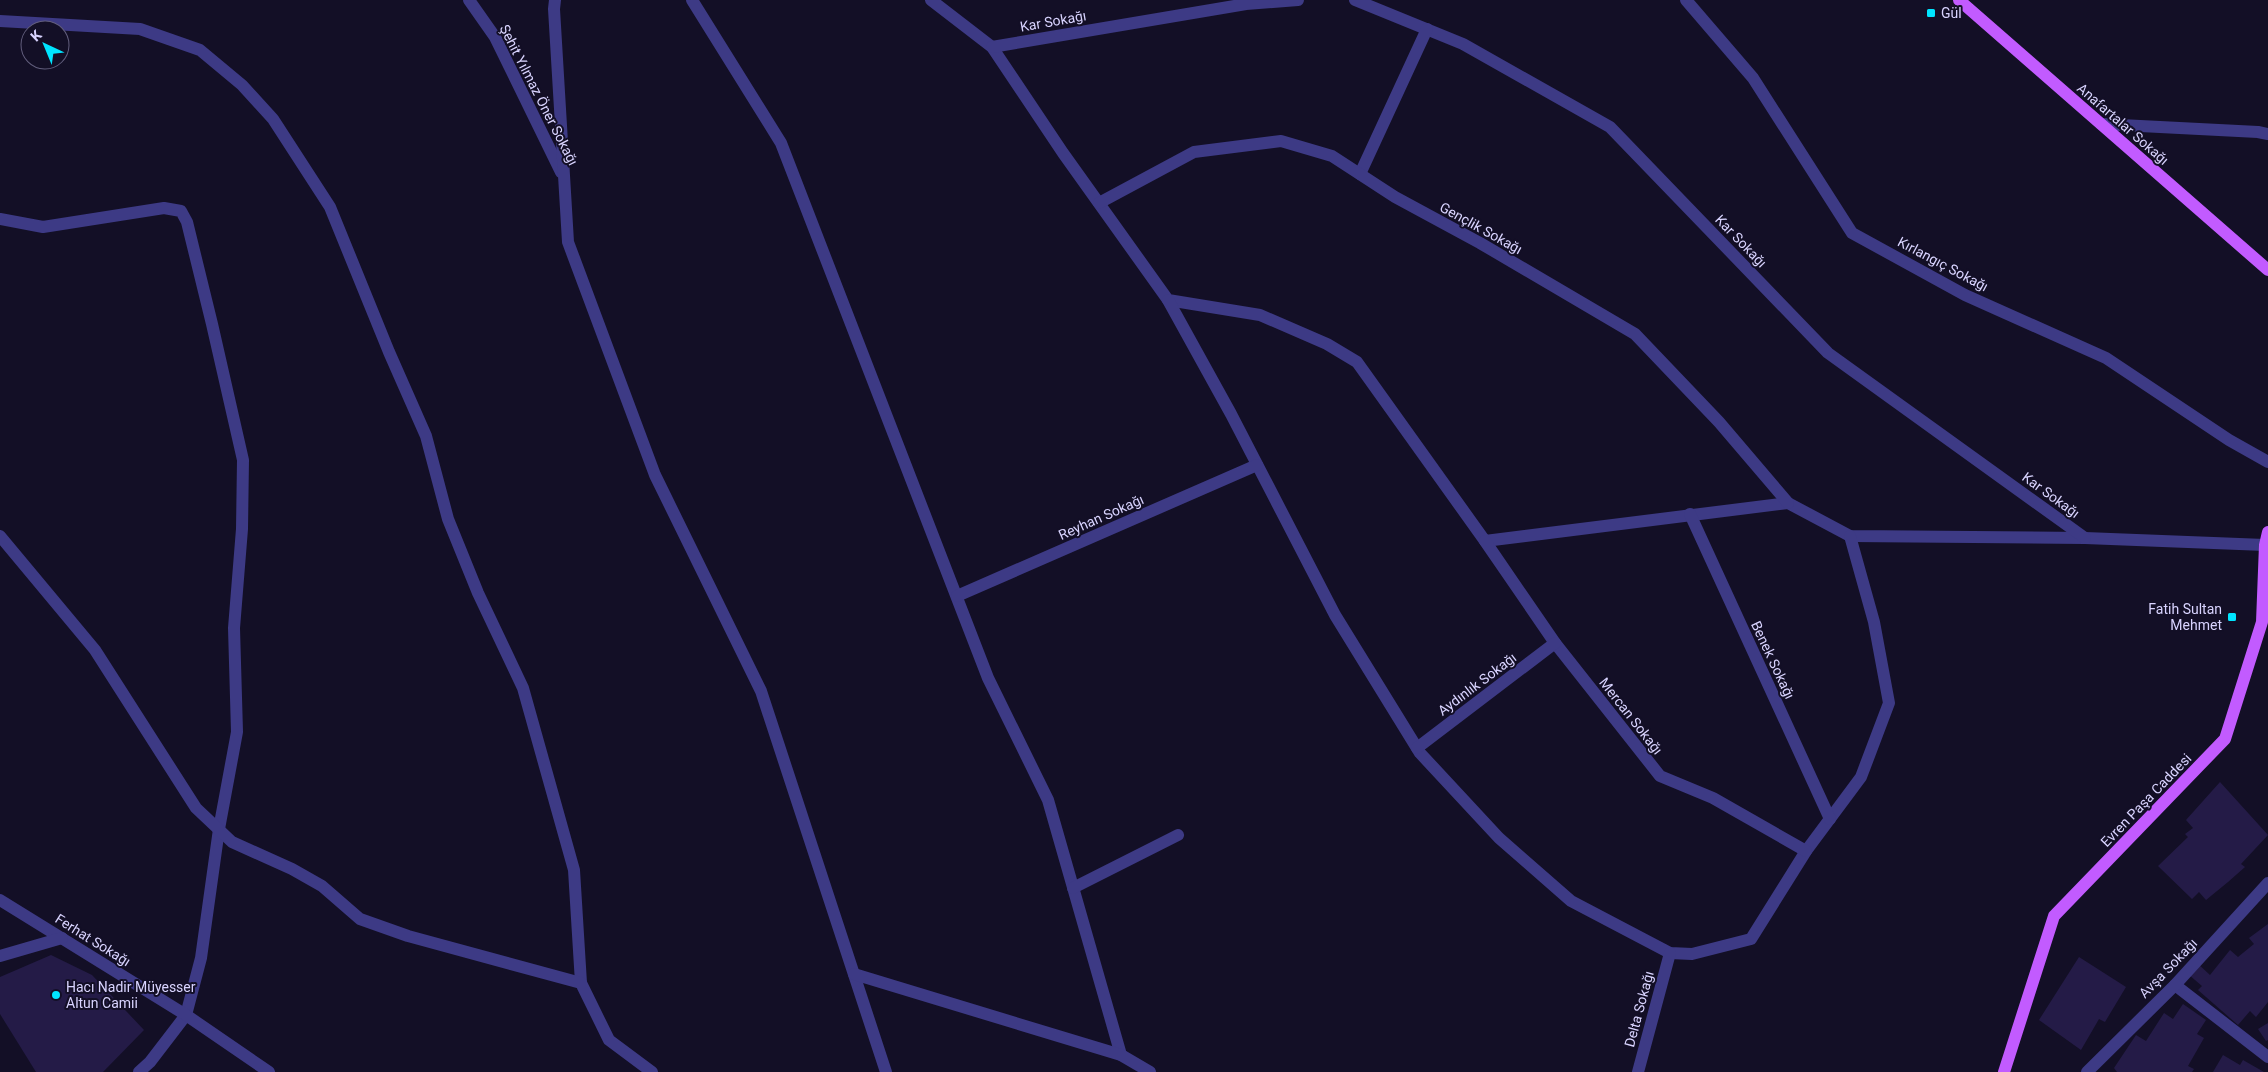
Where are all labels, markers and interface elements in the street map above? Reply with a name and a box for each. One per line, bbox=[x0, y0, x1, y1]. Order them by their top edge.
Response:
place label: Gül bbox=[1941, 5, 1962, 21]
street label: Kar Sokağı bbox=[1019, 7, 1087, 35]
marker: Gül bbox=[1925, 7, 1937, 19]
north arrow bbox=[20, 20, 70, 70]
street label: Şehit Yılmaz Öner Sokağı bbox=[496, 22, 582, 168]
text: K bbox=[27, 27, 45, 44]
street label: Anafartalar Sokağı bbox=[2074, 80, 2172, 168]
street label: Gençlik Sokağı bbox=[1437, 199, 1525, 257]
street label: Kar Sokağı bbox=[1712, 211, 1770, 271]
street label: Kırlangıç Sokağı bbox=[1895, 233, 1991, 295]
street label: Kar Sokağı bbox=[2019, 469, 2083, 521]
street label: Reyhan Sokağı bbox=[1056, 491, 1146, 543]
place label: Fatih Sultan Mehmet bbox=[2148, 601, 2222, 633]
marker: Fatih Sultan Mehmet bbox=[2226, 611, 2238, 623]
street label: Benek Sokağı bbox=[1748, 618, 1798, 702]
street label: Aydınlık Sokağı bbox=[1435, 649, 1519, 719]
street label: Mercan Sokağı bbox=[1596, 675, 1666, 757]
street label: Evren Paşa Caddesi bbox=[2098, 750, 2194, 850]
street label: Ferhat Sokağı bbox=[53, 911, 133, 969]
street label: Avşa Sokağı bbox=[2136, 935, 2200, 1001]
street label: Delta Sokağı bbox=[1621, 969, 1657, 1049]
place label: Hacı Nadir Müyesser Altun Camii bbox=[66, 979, 196, 1011]
marker: Hacı Nadir Müyesser Altun Camii bbox=[50, 989, 62, 1001]

